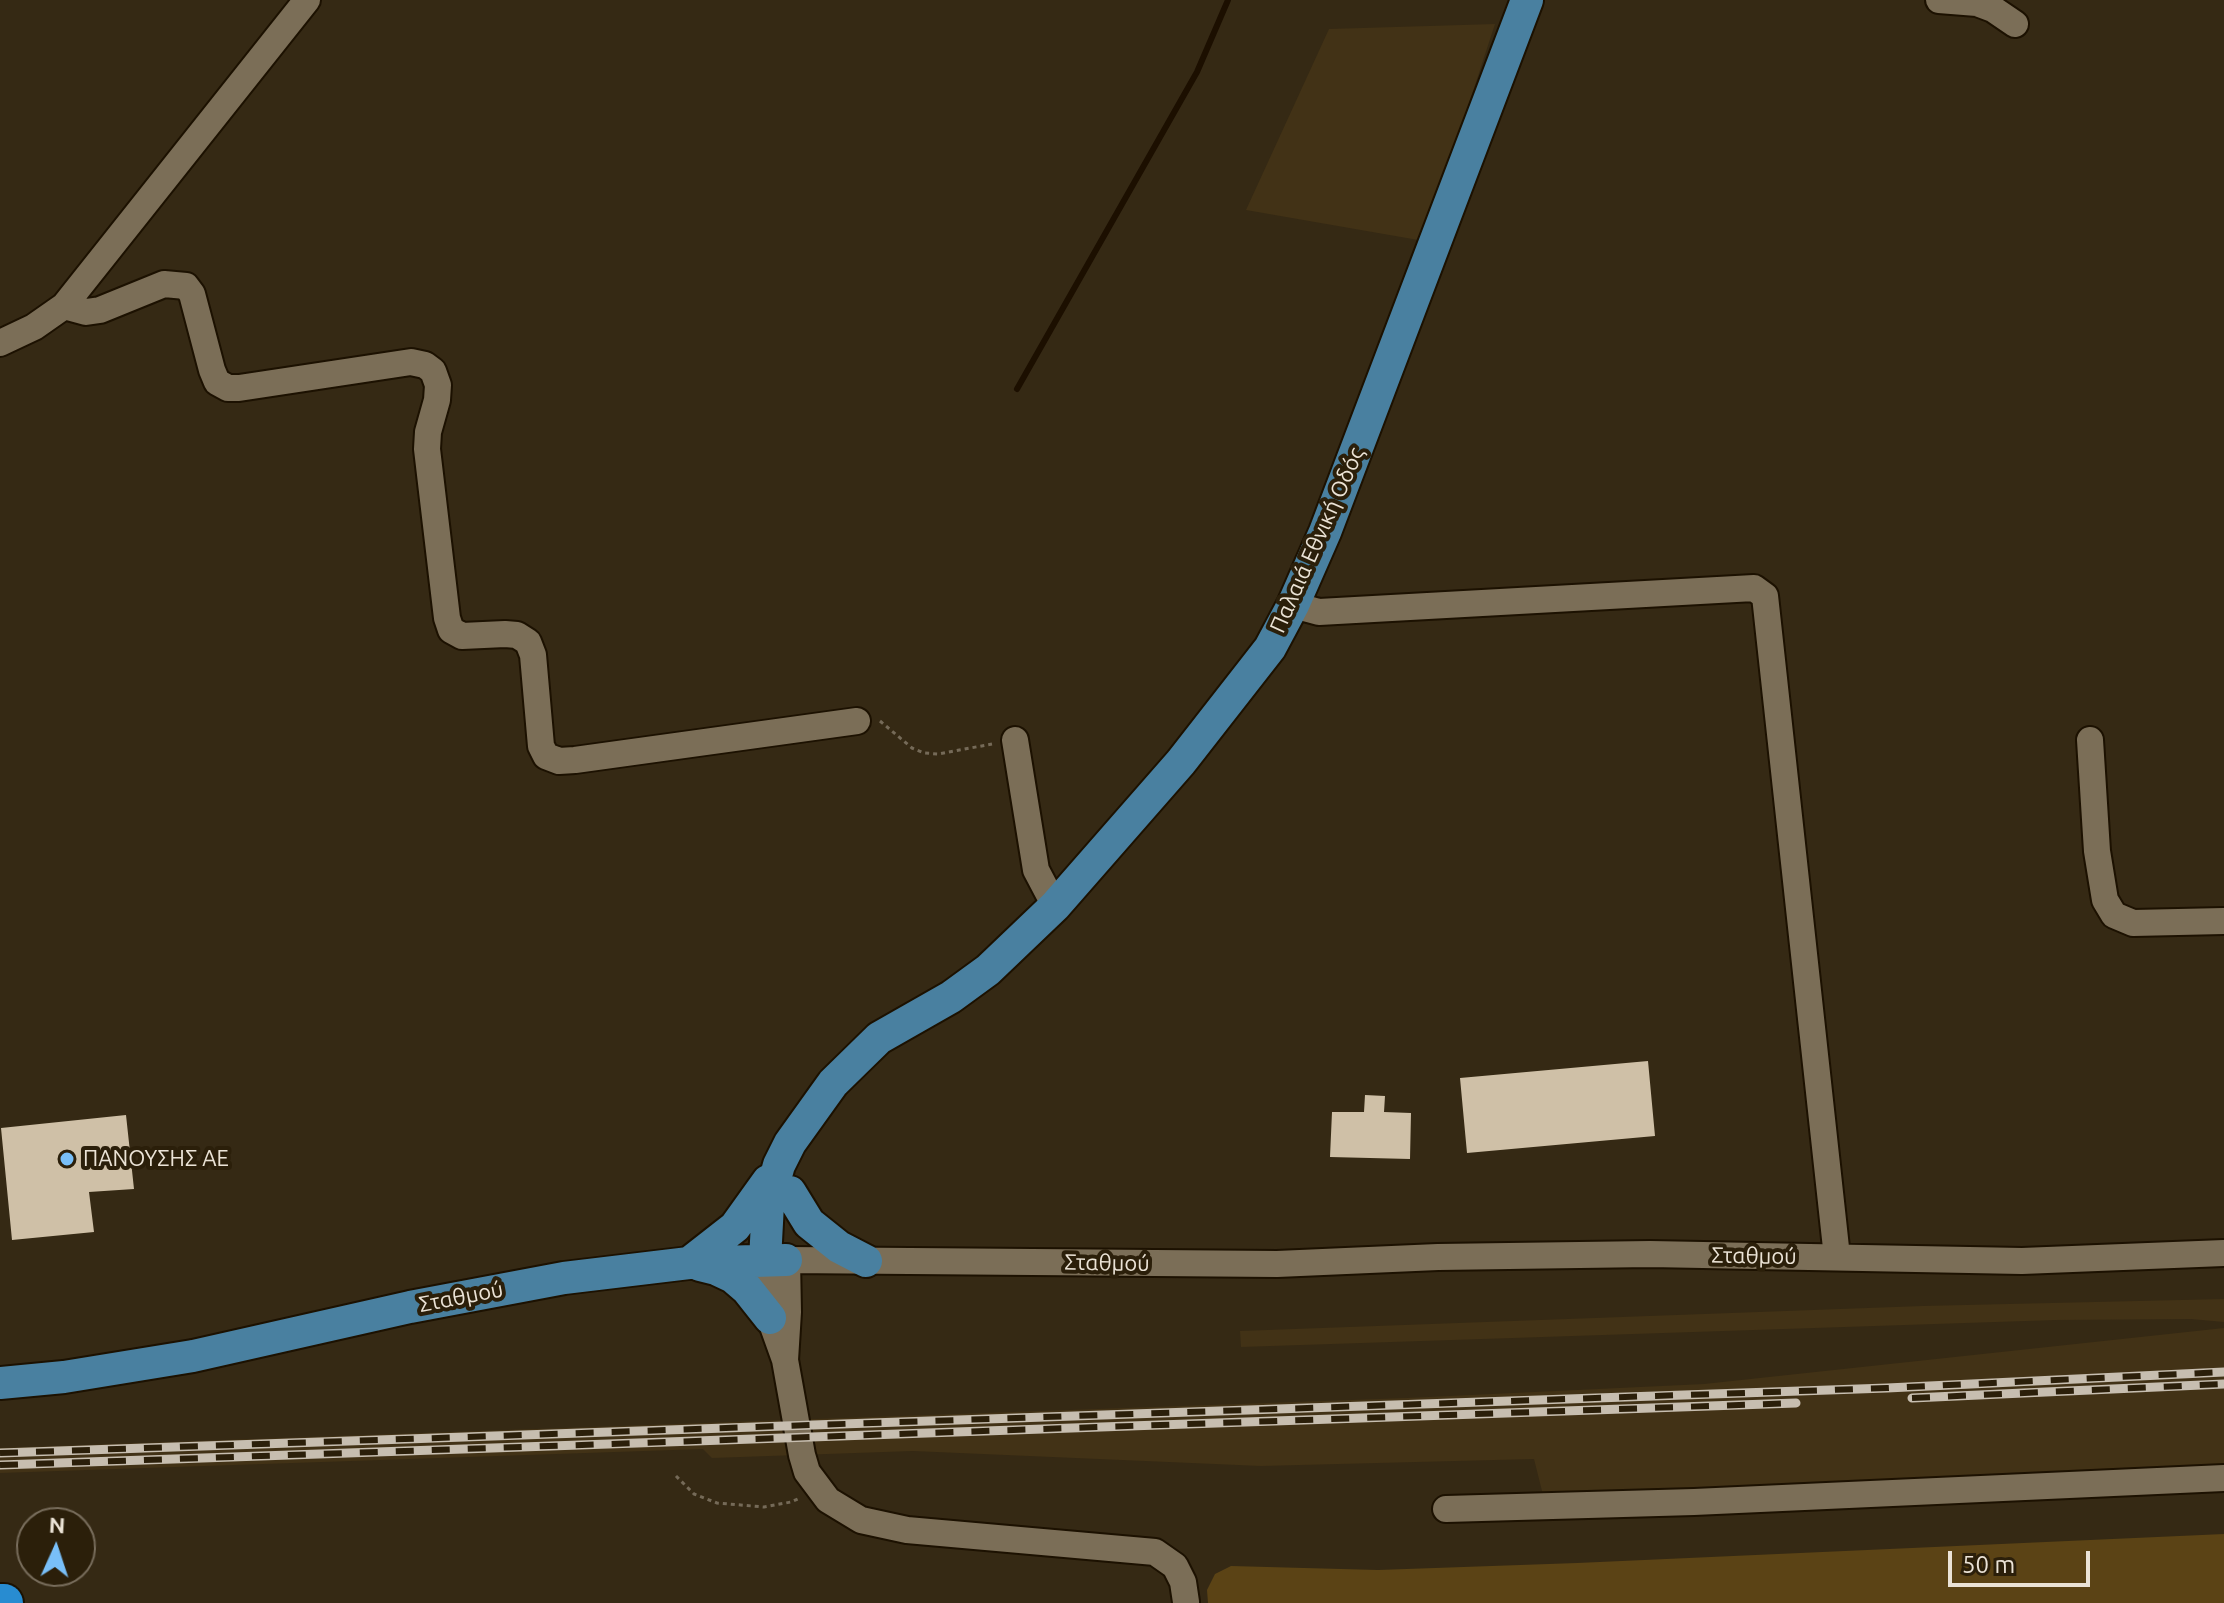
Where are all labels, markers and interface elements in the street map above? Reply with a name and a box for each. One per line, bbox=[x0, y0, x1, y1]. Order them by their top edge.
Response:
street label: Παλαιά Εθνική Οδός bbox=[1264, 443, 1370, 637]
place label: ΠΑΝΟΥΣΗΣ ΑΕ bbox=[83, 1146, 229, 1172]
marker: ΠΑΝΟΥΣΗΣ ΑΕ bbox=[58, 1150, 76, 1168]
street label: Σταθμού bbox=[1711, 1242, 1797, 1270]
street label: Σταθμού bbox=[1064, 1249, 1150, 1277]
street label: Σταθμού bbox=[417, 1276, 505, 1318]
north arrow bbox=[16, 1507, 96, 1587]
text: N bbox=[48, 1512, 66, 1537]
scale bar bbox=[1952, 1535, 2094, 1585]
text: 50 m bbox=[1962, 1551, 2015, 1578]

